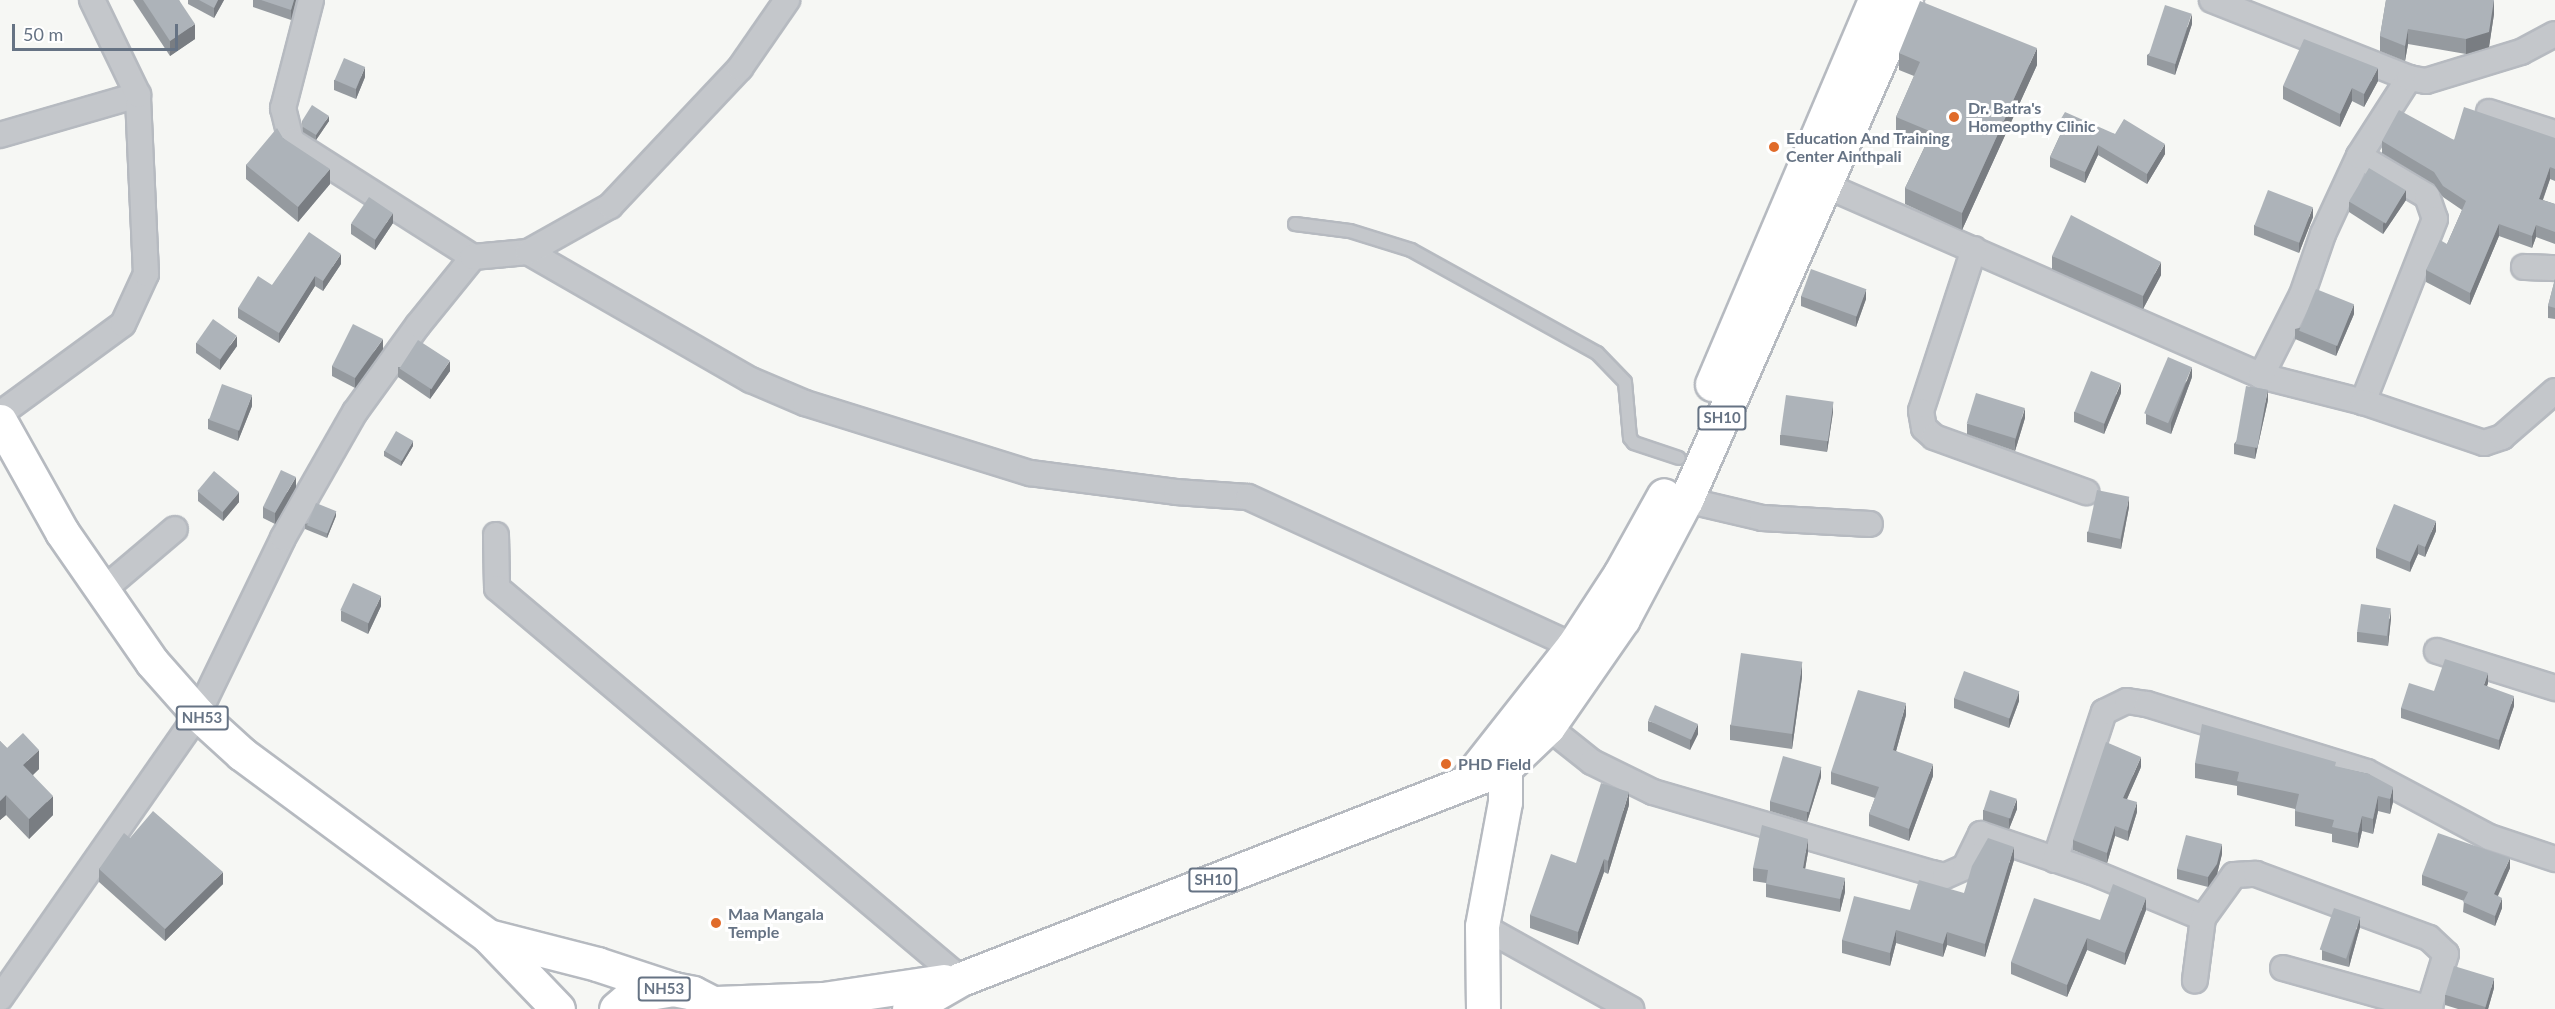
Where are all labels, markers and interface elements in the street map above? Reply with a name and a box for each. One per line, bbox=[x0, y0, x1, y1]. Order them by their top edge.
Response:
scale bar bbox=[15, 12, 182, 50]
text: 50 m bbox=[23, 23, 63, 45]
place label: Dr. Batra's Homeopthy Clinic bbox=[1968, 98, 2096, 136]
marker: Dr. Batra's Homeopthy Clinic bbox=[1945, 108, 1963, 126]
place label: Education And Training Center Ainthpali bbox=[1786, 128, 1951, 166]
marker: Education And Training Center Ainthpali bbox=[1767, 140, 1781, 154]
road number: SH10 bbox=[1696, 406, 1748, 430]
road number: NH53 bbox=[175, 706, 229, 730]
place label: PHD Field bbox=[1458, 754, 1531, 774]
marker: PHD Field bbox=[1439, 757, 1453, 771]
road number: SH10 bbox=[1188, 868, 1238, 892]
place label: Maa Mangala Temple bbox=[728, 904, 824, 942]
marker: Maa Mangala Temple bbox=[709, 916, 723, 930]
road number: NH53 bbox=[637, 977, 691, 1001]

